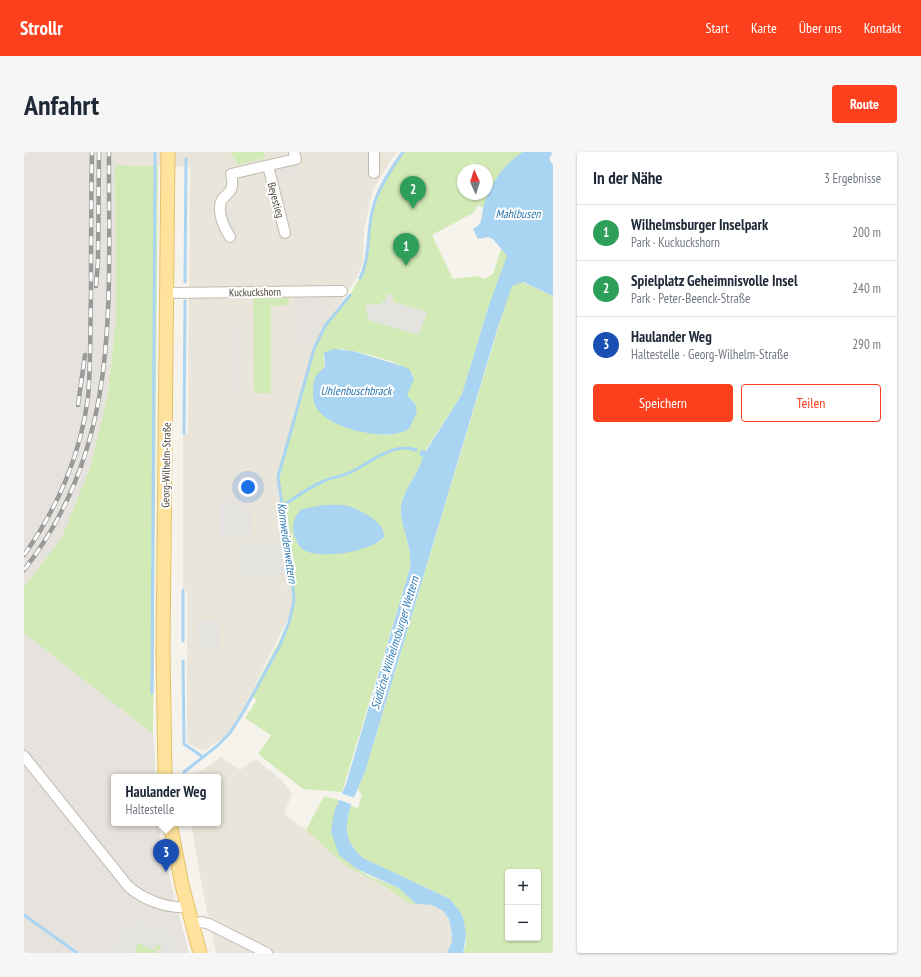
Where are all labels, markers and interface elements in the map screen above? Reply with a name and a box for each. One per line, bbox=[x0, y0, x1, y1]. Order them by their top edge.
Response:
text: Strollr bbox=[20, 16, 63, 40]
text: Start bbox=[705, 19, 729, 37]
text: Karte bbox=[751, 19, 777, 37]
text: Über uns bbox=[799, 19, 842, 37]
text: Kontakt bbox=[864, 19, 901, 37]
button: Route bbox=[832, 85, 897, 123]
text: Anfahrt bbox=[24, 86, 99, 123]
north arrow bbox=[457, 164, 493, 200]
text: In der Nähe bbox=[593, 167, 663, 189]
text: 3 Ergebnisse bbox=[824, 170, 881, 187]
pin: 2 bbox=[400, 176, 426, 209]
street label: Beyestieg bbox=[265, 181, 288, 220]
water label: Mahlbusen bbox=[495, 206, 541, 221]
text: Wilhelmsburger Inselpark bbox=[631, 215, 768, 234]
text: 1 bbox=[603, 224, 609, 241]
text: 200 m bbox=[852, 224, 881, 241]
pin: 1 bbox=[393, 233, 419, 266]
text: Park · Kuckuckshorn bbox=[631, 234, 720, 251]
text: Spielplatz Geheimnisvolle Insel bbox=[631, 271, 798, 290]
text: 2 bbox=[603, 280, 609, 297]
text: 240 m bbox=[852, 280, 881, 297]
street label: Kuckuckshorn bbox=[229, 285, 281, 299]
text: Park · Peter-Beenck-Straße bbox=[631, 290, 750, 307]
text: Haulander Weg bbox=[631, 327, 712, 346]
text: 3 bbox=[603, 336, 609, 353]
text: 290 m bbox=[852, 336, 881, 353]
text: Haltestelle · Georg-Wilhelm-Straße bbox=[631, 346, 789, 363]
water label: Uhlenbuschbrack bbox=[321, 383, 393, 398]
button: Speichern bbox=[593, 384, 733, 422]
button: Teilen bbox=[741, 384, 881, 422]
street label: Georg-Wilhelm-Straße bbox=[158, 422, 174, 508]
your location bbox=[238, 477, 258, 497]
water label: Kornweidenwettern bbox=[274, 502, 301, 585]
water label: Südliche Wilhelmsburger Wettern bbox=[367, 574, 422, 711]
popup bbox=[111, 774, 221, 826]
text: Haulander Weg bbox=[126, 782, 206, 801]
text: Haltestelle bbox=[126, 801, 174, 818]
pin: 3 bbox=[153, 839, 179, 872]
map controls bbox=[505, 869, 541, 941]
button: + bbox=[505, 869, 541, 905]
button: − bbox=[505, 905, 541, 941]

